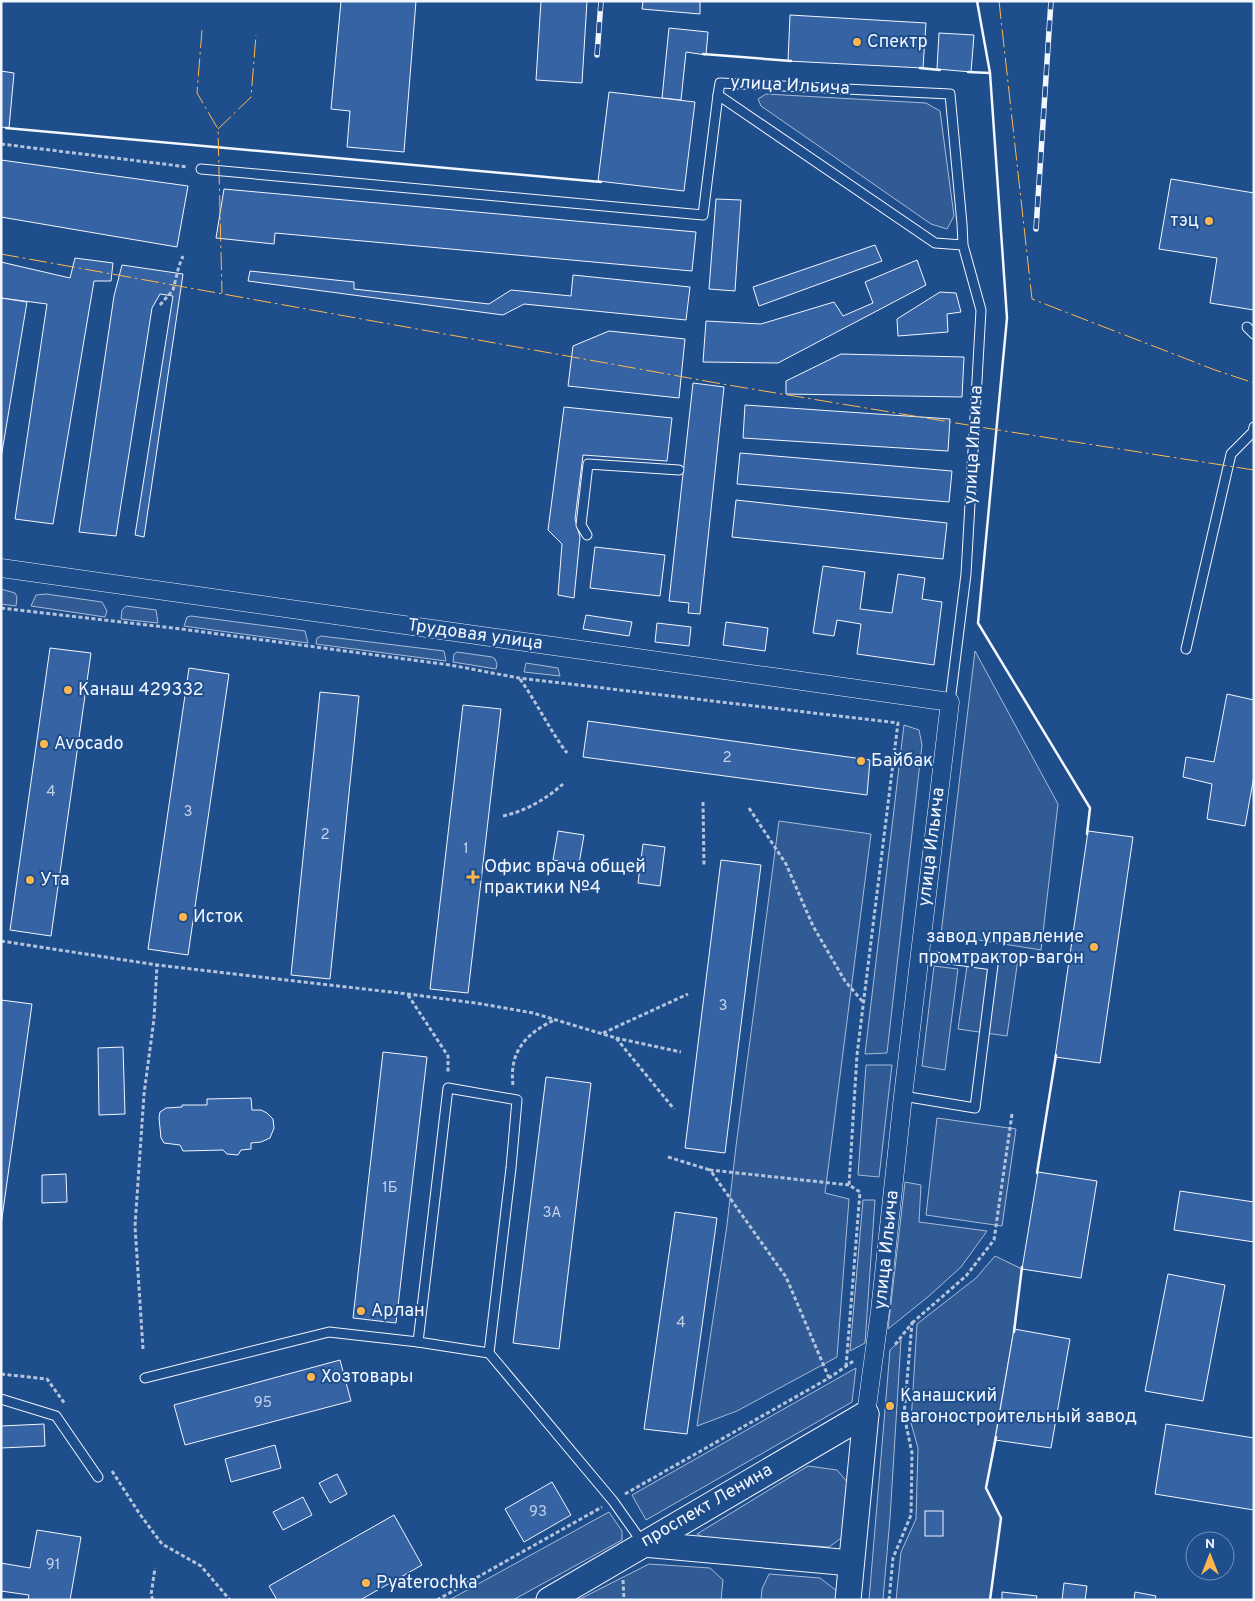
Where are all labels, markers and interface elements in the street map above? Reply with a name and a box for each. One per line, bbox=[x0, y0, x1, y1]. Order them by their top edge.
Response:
place label: Спектр bbox=[867, 31, 928, 54]
marker: Спектр bbox=[851, 36, 863, 48]
street label: улица Ильича bbox=[730, 71, 850, 101]
place label: тэц bbox=[1170, 210, 1199, 233]
marker: тэц bbox=[1203, 215, 1215, 227]
street label: улица Ильича bbox=[959, 385, 989, 505]
street label: Трудовая улица bbox=[406, 614, 544, 656]
place label: Канаш 429332 bbox=[78, 679, 204, 702]
marker: Канаш 429332 bbox=[62, 684, 74, 696]
place label: Avocado bbox=[54, 733, 124, 756]
marker: Avocado bbox=[38, 738, 50, 750]
house number: 2 bbox=[722, 749, 732, 768]
place label: Байбак bbox=[871, 750, 933, 773]
marker: Байбак bbox=[855, 755, 867, 767]
house number: 4 bbox=[46, 783, 56, 802]
street label: улица Ильича bbox=[913, 786, 951, 908]
house number: 3 bbox=[183, 803, 193, 822]
house number: 2 bbox=[320, 826, 330, 845]
house number: 1 bbox=[463, 840, 469, 859]
place label: Офис врача общей практики №4 bbox=[484, 856, 646, 900]
place label: Ута bbox=[40, 869, 70, 892]
marker: Офис врача общей практики №4 bbox=[466, 870, 480, 884]
marker: Ута bbox=[24, 874, 36, 886]
place label: Исток bbox=[193, 906, 244, 929]
marker: Исток bbox=[177, 911, 189, 923]
place label: завод управление промтрактор-вагон bbox=[918, 926, 1084, 970]
marker: завод управление промтрактор-вагон bbox=[1088, 941, 1100, 953]
house number: 3 bbox=[718, 997, 728, 1016]
house number: 1Б bbox=[382, 1179, 398, 1198]
street label: улица Ильича bbox=[869, 1189, 905, 1311]
house number: 3А bbox=[542, 1204, 562, 1223]
place label: Арлан bbox=[371, 1300, 425, 1323]
marker: Арлан bbox=[355, 1305, 367, 1317]
house number: 4 bbox=[676, 1314, 686, 1333]
place label: Хозтовары bbox=[321, 1366, 413, 1389]
marker: Хозтовары bbox=[305, 1371, 317, 1383]
place label: Канашский вагоностроительный завод bbox=[900, 1385, 1137, 1429]
house number: 95 bbox=[254, 1394, 272, 1413]
marker: Канашский вагоностроительный завод bbox=[884, 1400, 896, 1412]
street label: проспект Ленина bbox=[637, 1459, 777, 1553]
house number: 93 bbox=[529, 1503, 547, 1522]
north arrow bbox=[1185, 1531, 1235, 1581]
text: N bbox=[1205, 1536, 1215, 1553]
house number: 91 bbox=[46, 1556, 60, 1575]
place label: Pyaterochka bbox=[376, 1572, 477, 1595]
marker: Pyaterochka bbox=[360, 1577, 372, 1589]

